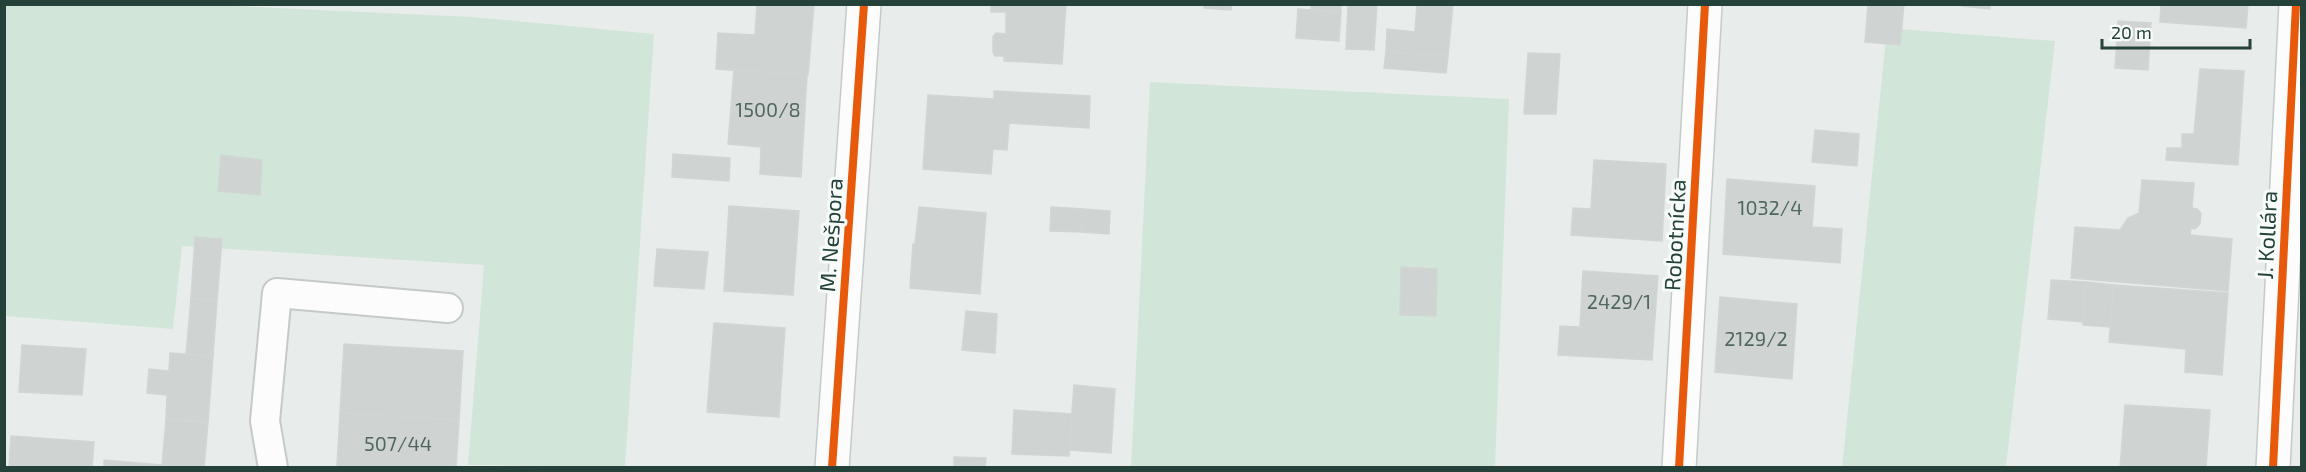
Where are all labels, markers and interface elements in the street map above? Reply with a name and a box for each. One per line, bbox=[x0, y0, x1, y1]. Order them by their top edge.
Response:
scale bar bbox=[2102, 12, 2250, 50]
text: 20 m bbox=[2111, 21, 2152, 43]
house number: 1500/8 bbox=[735, 97, 801, 121]
street label: M. Nešpora bbox=[813, 177, 847, 293]
street label: Robotnícka bbox=[1658, 179, 1690, 291]
street label: J. Kollára bbox=[2251, 190, 2281, 280]
house number: 1032/4 bbox=[1737, 195, 1803, 219]
house number: 2429/1 bbox=[1587, 289, 1651, 313]
house number: 2129/2 bbox=[1724, 326, 1788, 350]
house number: 507/44 bbox=[364, 431, 432, 455]

